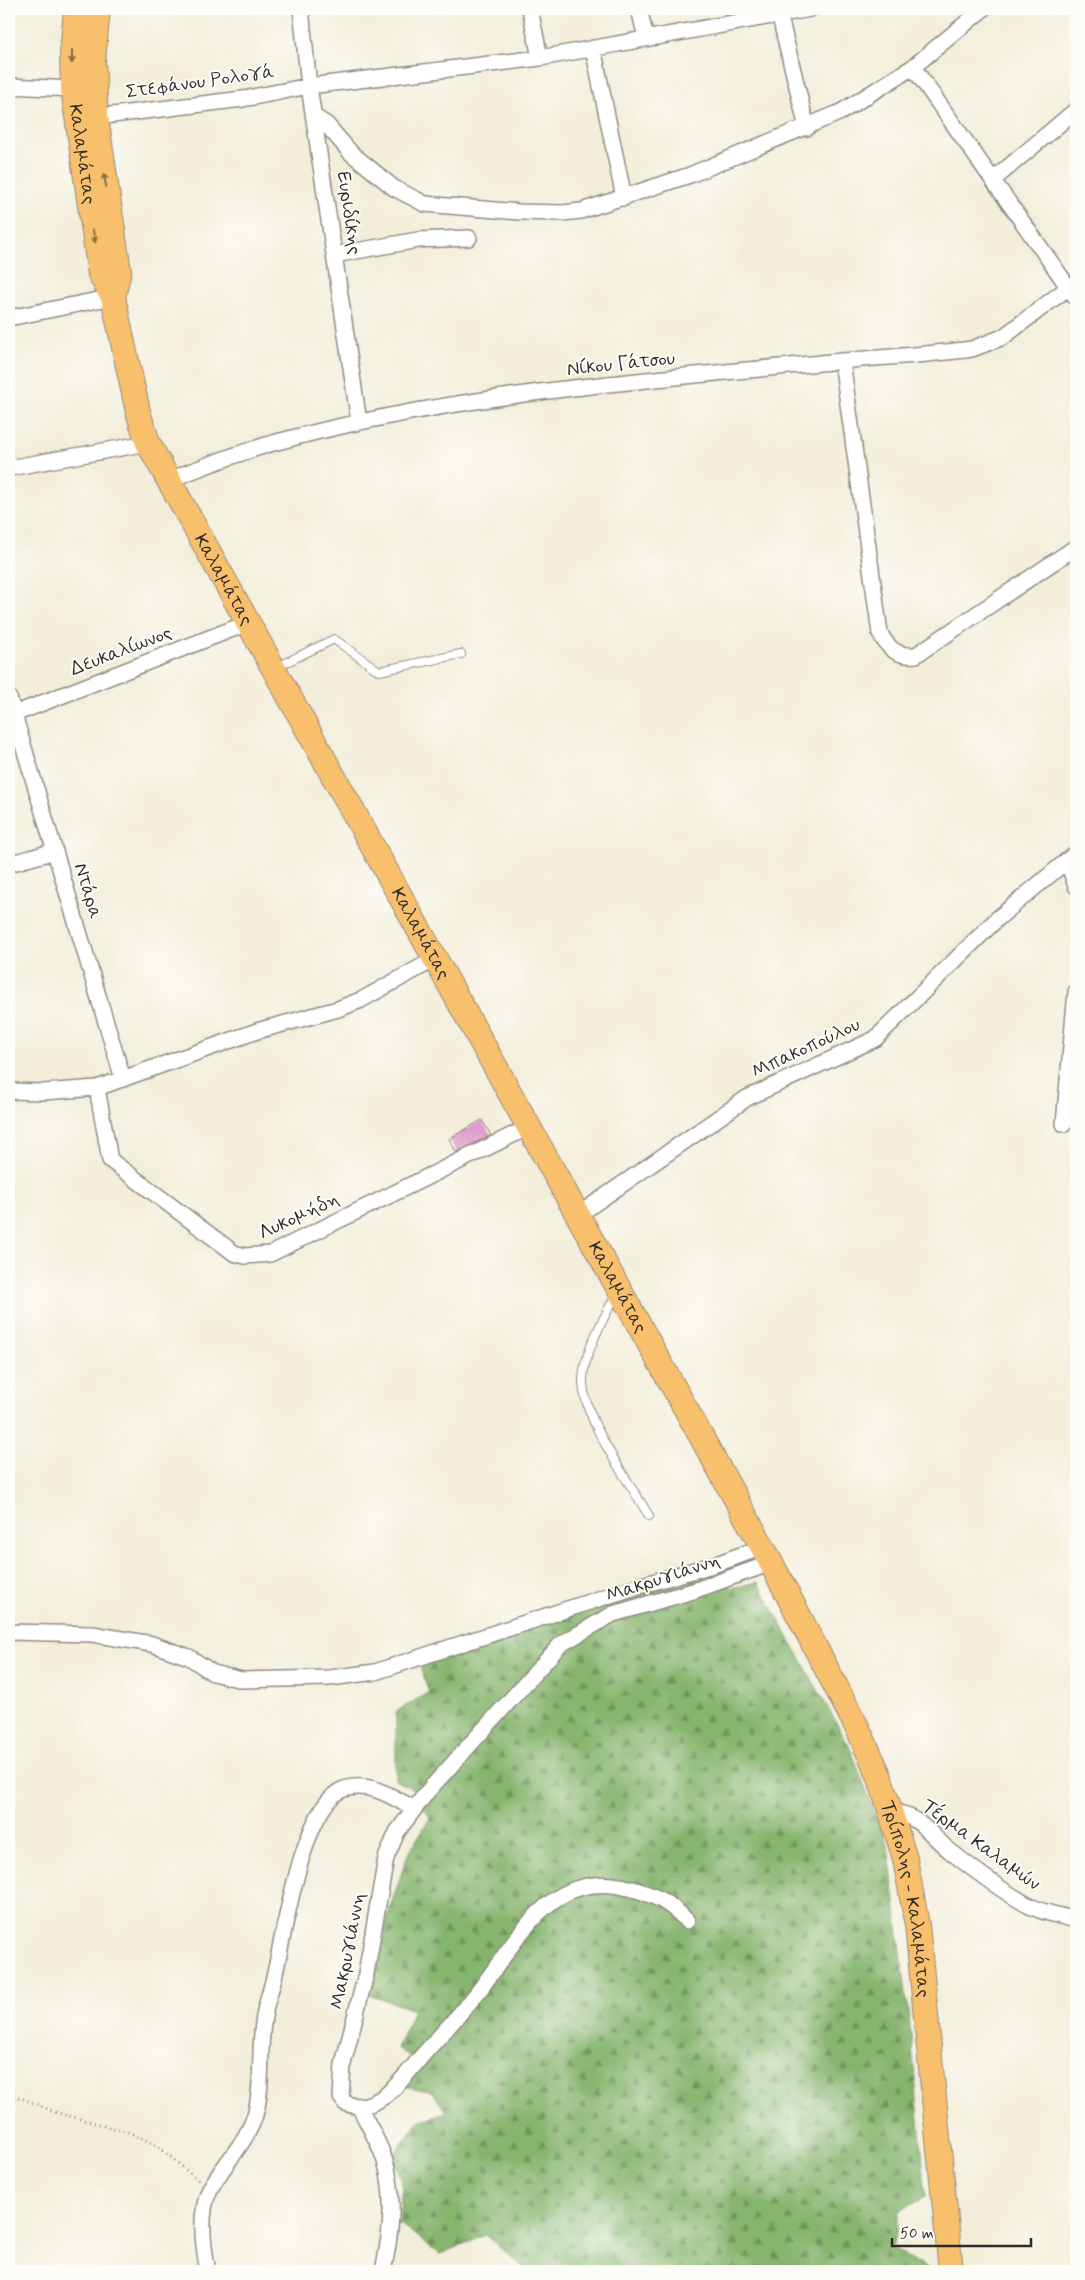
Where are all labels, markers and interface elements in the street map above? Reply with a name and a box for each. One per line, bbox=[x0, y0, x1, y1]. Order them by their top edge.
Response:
one-way arrow bbox=[68, 50, 76, 66]
street label: Στεφάνου Ρολογά bbox=[125, 59, 276, 105]
street label: Καλαμάτας bbox=[63, 102, 102, 206]
street label: Ευριδίκης bbox=[331, 170, 367, 256]
one-way arrow bbox=[101, 171, 109, 187]
one-way arrow bbox=[91, 228, 99, 244]
street label: Νίκου Γάτσου bbox=[566, 346, 676, 382]
street label: Καλαμάτας bbox=[188, 529, 259, 630]
street label: Δευκαλίωνος bbox=[67, 620, 175, 682]
street label: Ντάρα bbox=[68, 860, 108, 922]
street label: Καλαμάτας bbox=[385, 883, 456, 984]
street label: Μπακοπούλου bbox=[748, 1012, 864, 1084]
street label: Λυκομήδη bbox=[255, 1186, 343, 1246]
street label: Καλαμάτας bbox=[582, 1237, 653, 1337]
street label: Μακρυγιάννη bbox=[603, 1548, 723, 1608]
street label: Τέρμα Καλαμών bbox=[917, 1794, 1045, 1896]
street label: Τρίπολης - Καλαμάτας bbox=[875, 1797, 937, 1999]
street label: Μακρυγιάννη bbox=[324, 1890, 372, 2012]
scale bar bbox=[892, 2215, 1031, 2247]
text: 50 m bbox=[900, 2224, 934, 2244]

